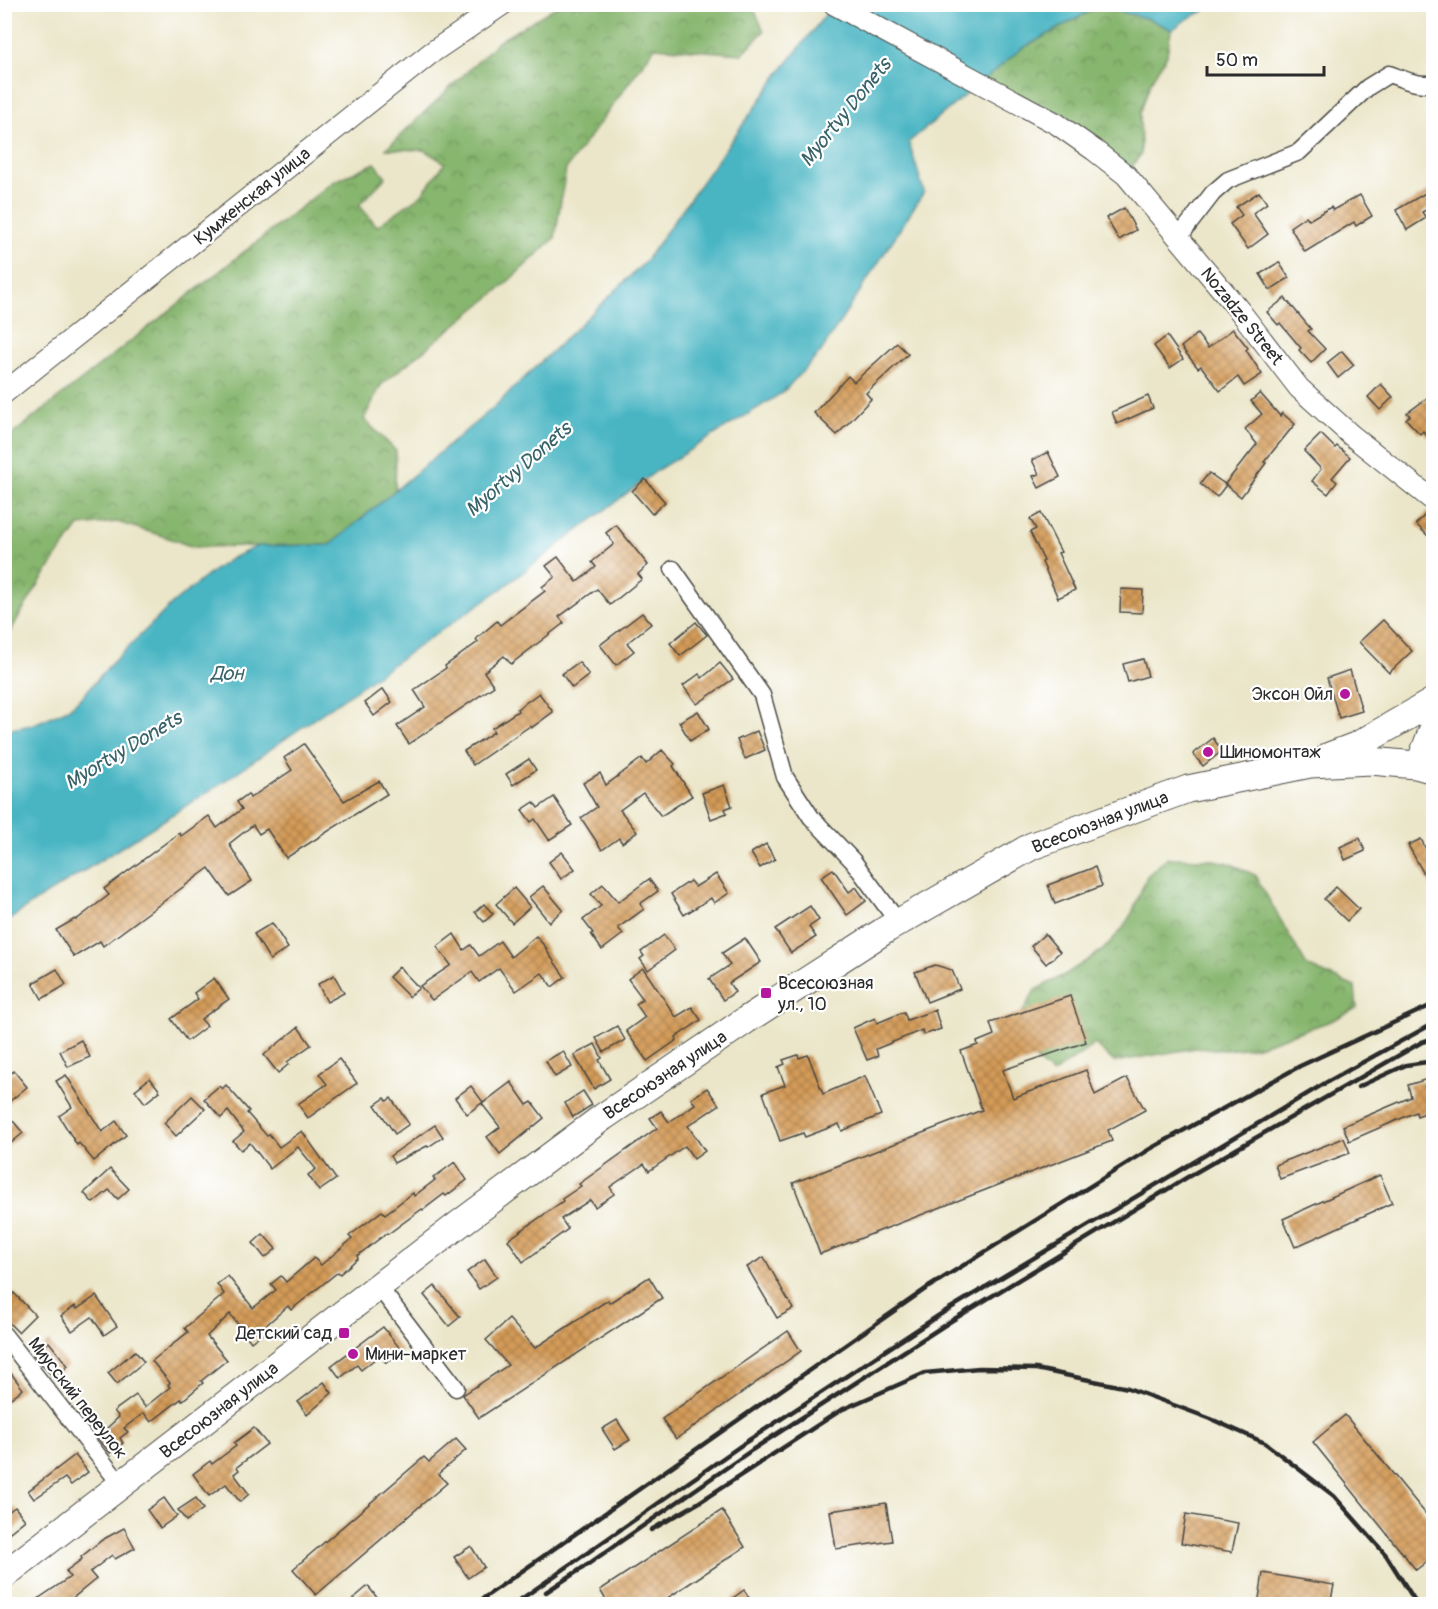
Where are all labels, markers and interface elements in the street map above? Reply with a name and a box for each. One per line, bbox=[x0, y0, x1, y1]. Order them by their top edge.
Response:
scale bar bbox=[1207, 39, 1324, 77]
text: 50 m bbox=[1216, 49, 1258, 72]
water label: Myortvy Donets bbox=[794, 52, 898, 171]
street label: Кумженская улица bbox=[189, 142, 315, 250]
street label: Nozadze Street bbox=[1195, 263, 1289, 371]
water label: Myortvy Donets bbox=[460, 415, 578, 522]
water label: Дон bbox=[210, 661, 245, 686]
place label: Эксон Ойл bbox=[1252, 683, 1333, 706]
marker: Эксон Ойл bbox=[1338, 687, 1352, 701]
water label: Myortvy Donets bbox=[60, 705, 188, 795]
place label: Шиномонтаж bbox=[1220, 741, 1321, 764]
marker: Шиномонтаж bbox=[1201, 745, 1215, 759]
street label: Всесоюзная улица bbox=[1029, 786, 1172, 859]
place label: Всесоюзная ул., 10 bbox=[777, 972, 874, 1016]
marker: Всесоюзная ул., 10 bbox=[759, 986, 773, 1000]
street label: Всесоюзная улица bbox=[599, 1026, 732, 1125]
place label: Детский сад bbox=[235, 1322, 332, 1345]
marker: Детский сад bbox=[337, 1326, 351, 1340]
street label: Миусский переулок bbox=[23, 1333, 132, 1464]
place label: Мини-маркет bbox=[365, 1343, 467, 1366]
marker: Мини-маркет bbox=[346, 1347, 360, 1361]
street label: Всесоюзная улица bbox=[155, 1357, 283, 1464]

